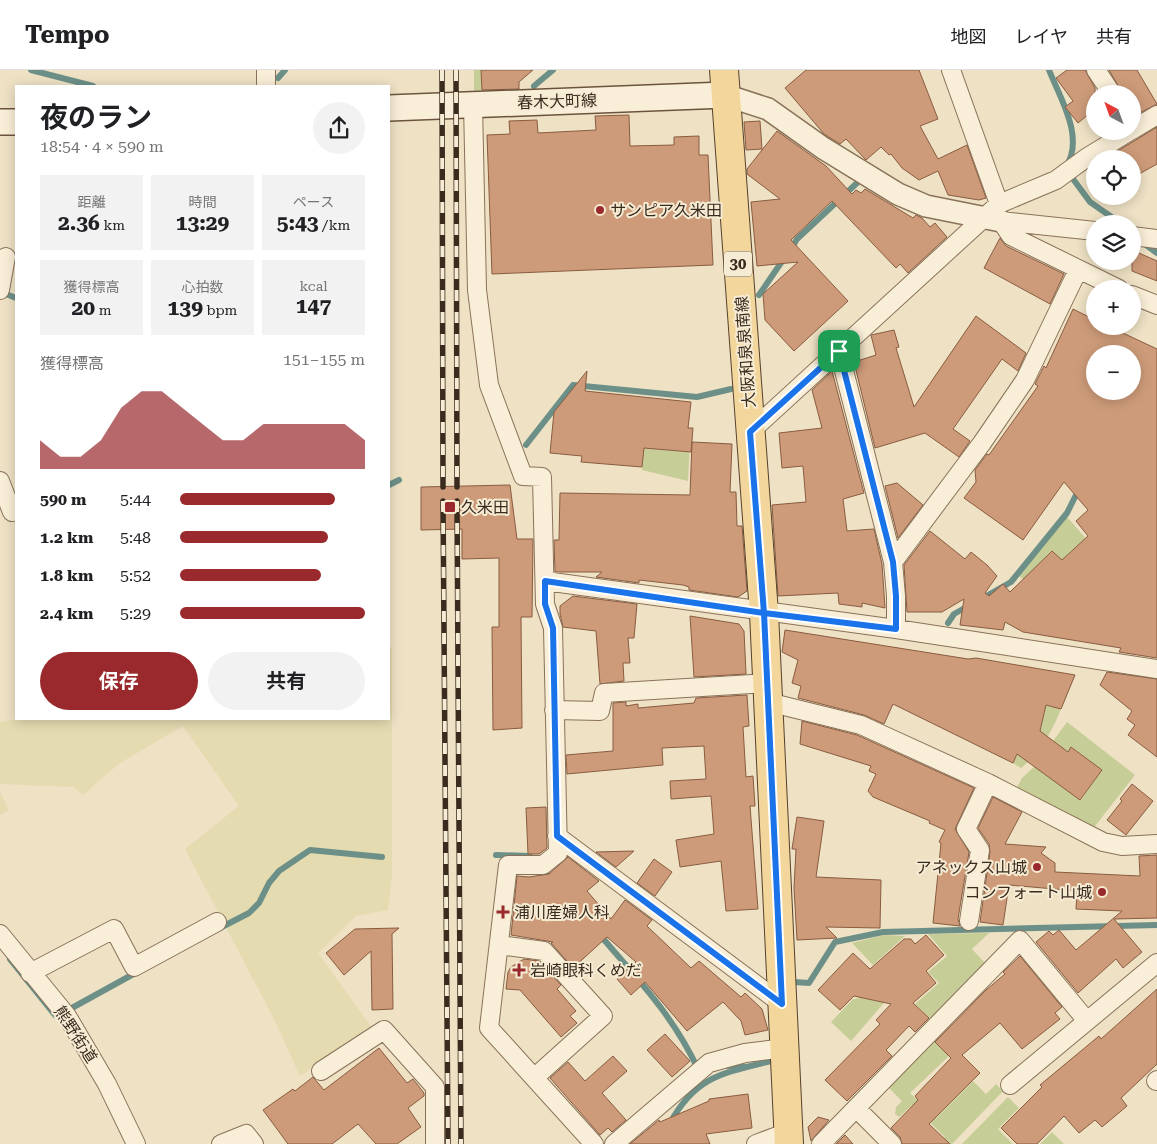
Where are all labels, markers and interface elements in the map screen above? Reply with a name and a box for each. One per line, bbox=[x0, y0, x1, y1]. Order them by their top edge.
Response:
text: Tempo bbox=[25, 21, 110, 49]
text: 地図 bbox=[951, 26, 987, 47]
text: レイヤ bbox=[1015, 26, 1068, 47]
text: 共有 bbox=[1096, 26, 1132, 47]
north arrow bbox=[1086, 85, 1141, 140]
map controls bbox=[1086, 85, 1141, 400]
street label: 春木大町線 bbox=[517, 91, 597, 112]
text: 夜のラン bbox=[40, 101, 152, 134]
button: share bbox=[313, 102, 365, 154]
text: 18:54 · 4 × 590 m bbox=[40, 137, 164, 156]
button: locate bbox=[1086, 150, 1141, 205]
text: 距離 bbox=[78, 194, 106, 210]
text: 時間 bbox=[189, 194, 217, 210]
text: ペース bbox=[293, 194, 334, 210]
place label: サンピア久米田 bbox=[610, 201, 722, 220]
marker: サンピア久米田 bbox=[594, 204, 606, 216]
text: 2.36 bbox=[58, 211, 100, 235]
text: 13:29 bbox=[176, 211, 229, 235]
text: 5:43 bbox=[277, 211, 319, 235]
button: layers bbox=[1086, 215, 1141, 270]
text: km bbox=[100, 217, 125, 233]
text: /km bbox=[319, 217, 350, 233]
road number: 30 bbox=[724, 252, 752, 276]
text: kcal bbox=[299, 278, 328, 294]
text: 獲得標高 bbox=[64, 279, 120, 295]
text: 心拍数 bbox=[182, 279, 224, 295]
button: + bbox=[1086, 280, 1141, 335]
text: 147 bbox=[296, 294, 331, 318]
street label: 大阪和泉泉南線 bbox=[732, 295, 759, 408]
text: 20 bbox=[72, 296, 95, 320]
text: 139 bbox=[168, 296, 203, 320]
text: m bbox=[95, 302, 111, 318]
text: bpm bbox=[203, 302, 237, 318]
pin bbox=[818, 330, 860, 372]
icon: arrive bbox=[825, 337, 853, 365]
button: − bbox=[1086, 345, 1141, 400]
text: 151–155 m bbox=[283, 350, 365, 369]
text: 獲得標高 bbox=[40, 354, 104, 373]
text: 590 m bbox=[40, 490, 86, 509]
text: 5:44 bbox=[120, 490, 151, 509]
place label: 久米田 bbox=[461, 498, 509, 517]
marker: 久米田 bbox=[443, 500, 457, 514]
text: 1.2 km bbox=[40, 528, 93, 547]
text: 5:48 bbox=[120, 528, 151, 547]
text: 1.8 km bbox=[40, 566, 93, 585]
text: 5:52 bbox=[120, 566, 151, 585]
text: 2.4 km bbox=[40, 604, 93, 623]
text: 5:29 bbox=[120, 604, 151, 623]
button: 保存 bbox=[40, 652, 198, 710]
button: 共有 bbox=[208, 652, 365, 710]
place label: アネックス山城 bbox=[915, 858, 1027, 877]
marker: アネックス山城 bbox=[1031, 861, 1043, 873]
place label: コンフォート山城 bbox=[964, 883, 1092, 902]
marker: コンフォート山城 bbox=[1096, 886, 1108, 898]
place label: 浦川産婦人科 bbox=[514, 903, 610, 922]
marker: 浦川産婦人科 bbox=[496, 905, 510, 919]
place label: 岩崎眼科くめだ bbox=[530, 961, 642, 980]
marker: 岩崎眼科くめだ bbox=[512, 963, 526, 977]
street label: 熊野街道 bbox=[50, 1002, 101, 1066]

